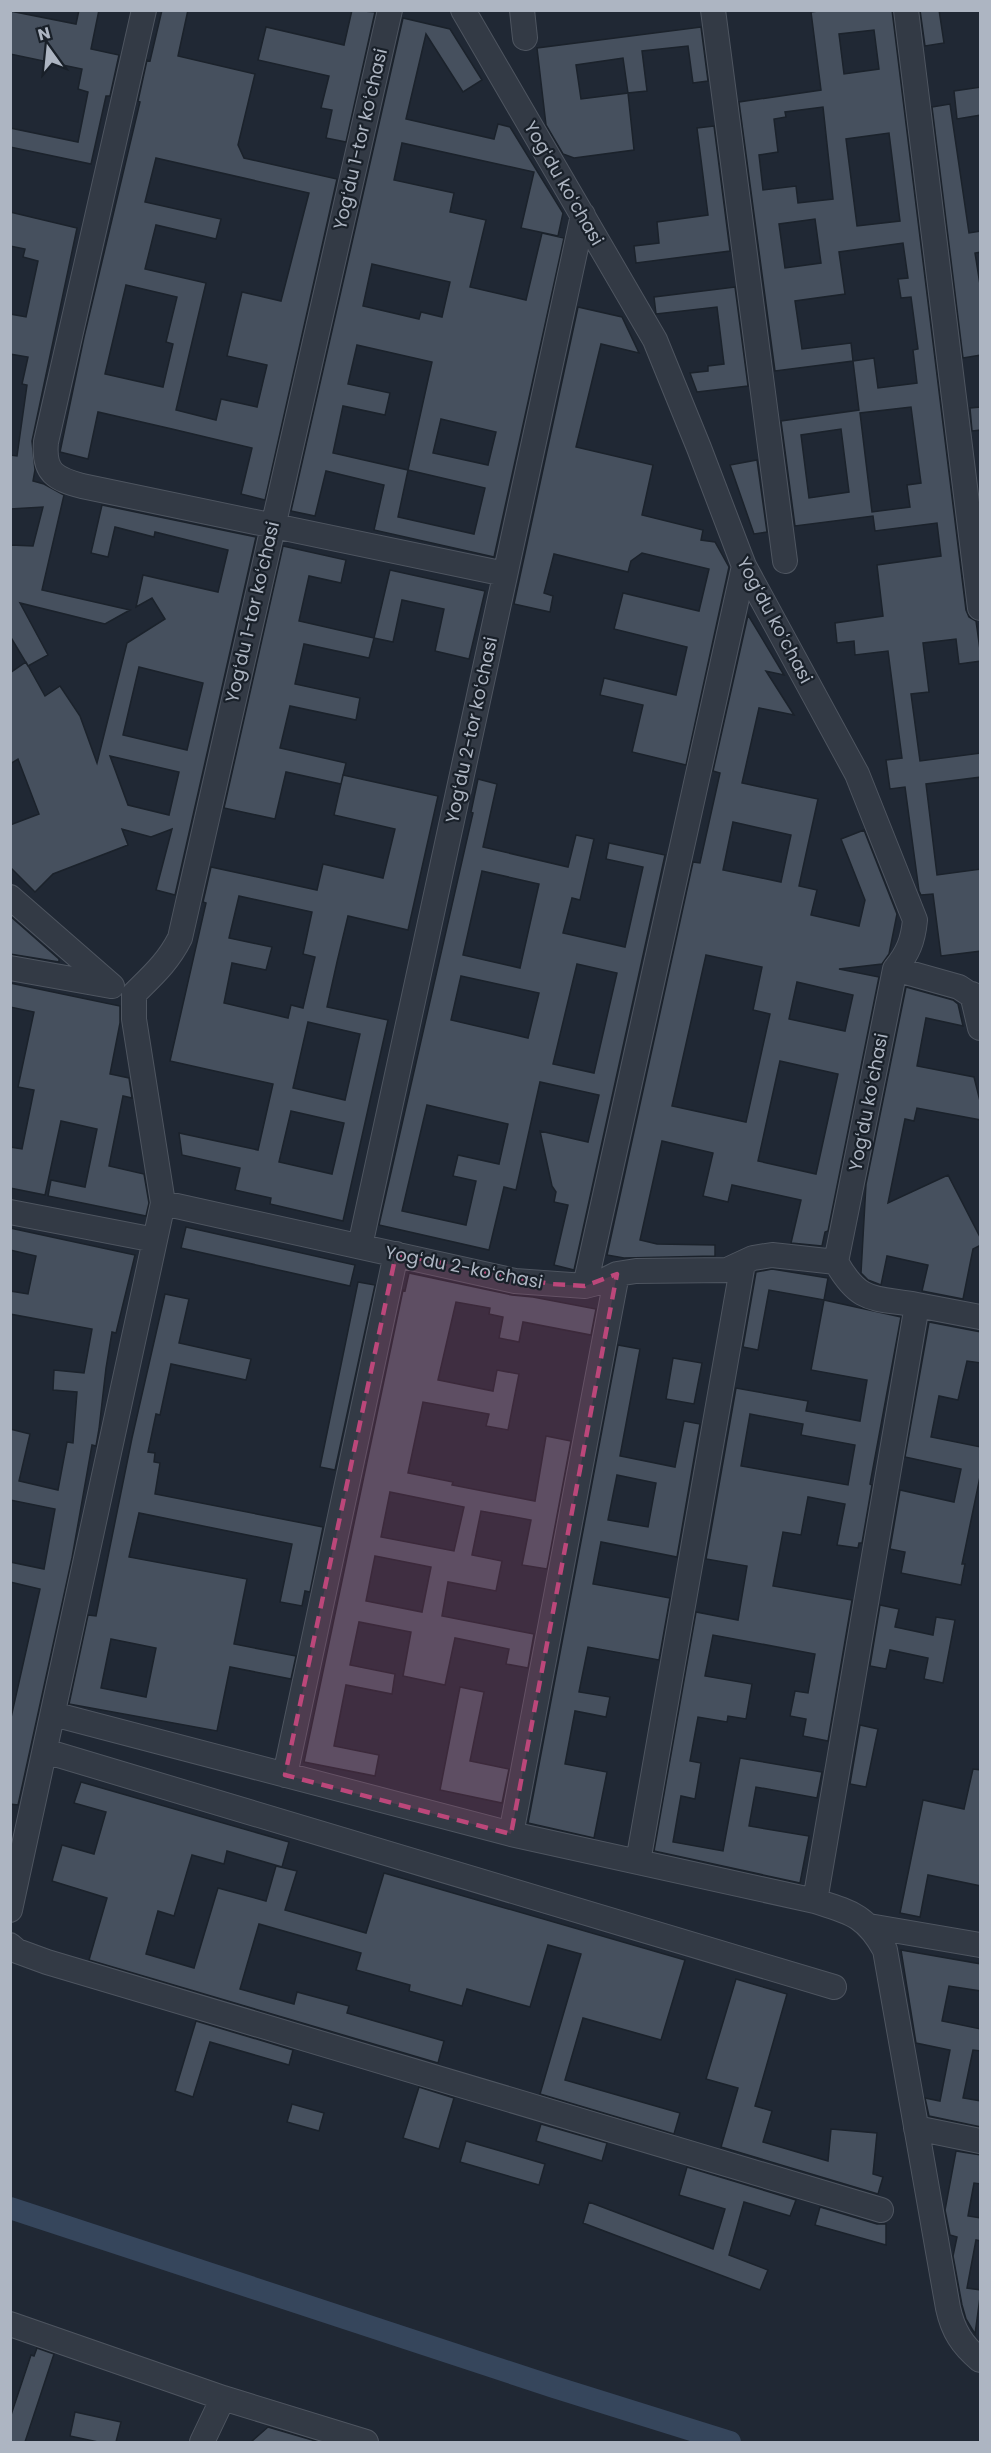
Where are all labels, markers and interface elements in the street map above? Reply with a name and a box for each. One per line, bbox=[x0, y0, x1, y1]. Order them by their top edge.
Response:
north arrow bbox=[18, 18, 78, 78]
text: N bbox=[35, 21, 53, 47]
street label: Yogʻdu 1-tor koʻchasi bbox=[327, 46, 393, 232]
street label: Yogʻdu koʻchasi bbox=[518, 116, 610, 250]
street label: Yogʻdu 1-tor koʻchasi bbox=[219, 519, 285, 705]
street label: Yogʻdu koʻchasi bbox=[731, 552, 819, 688]
street label: Yogʻdu 2-tor koʻchasi bbox=[439, 635, 503, 825]
street label: Yogʻdu koʻchasi bbox=[842, 1031, 894, 1173]
street label: Yogʻdu 2-koʻchasi bbox=[383, 1239, 545, 1295]

